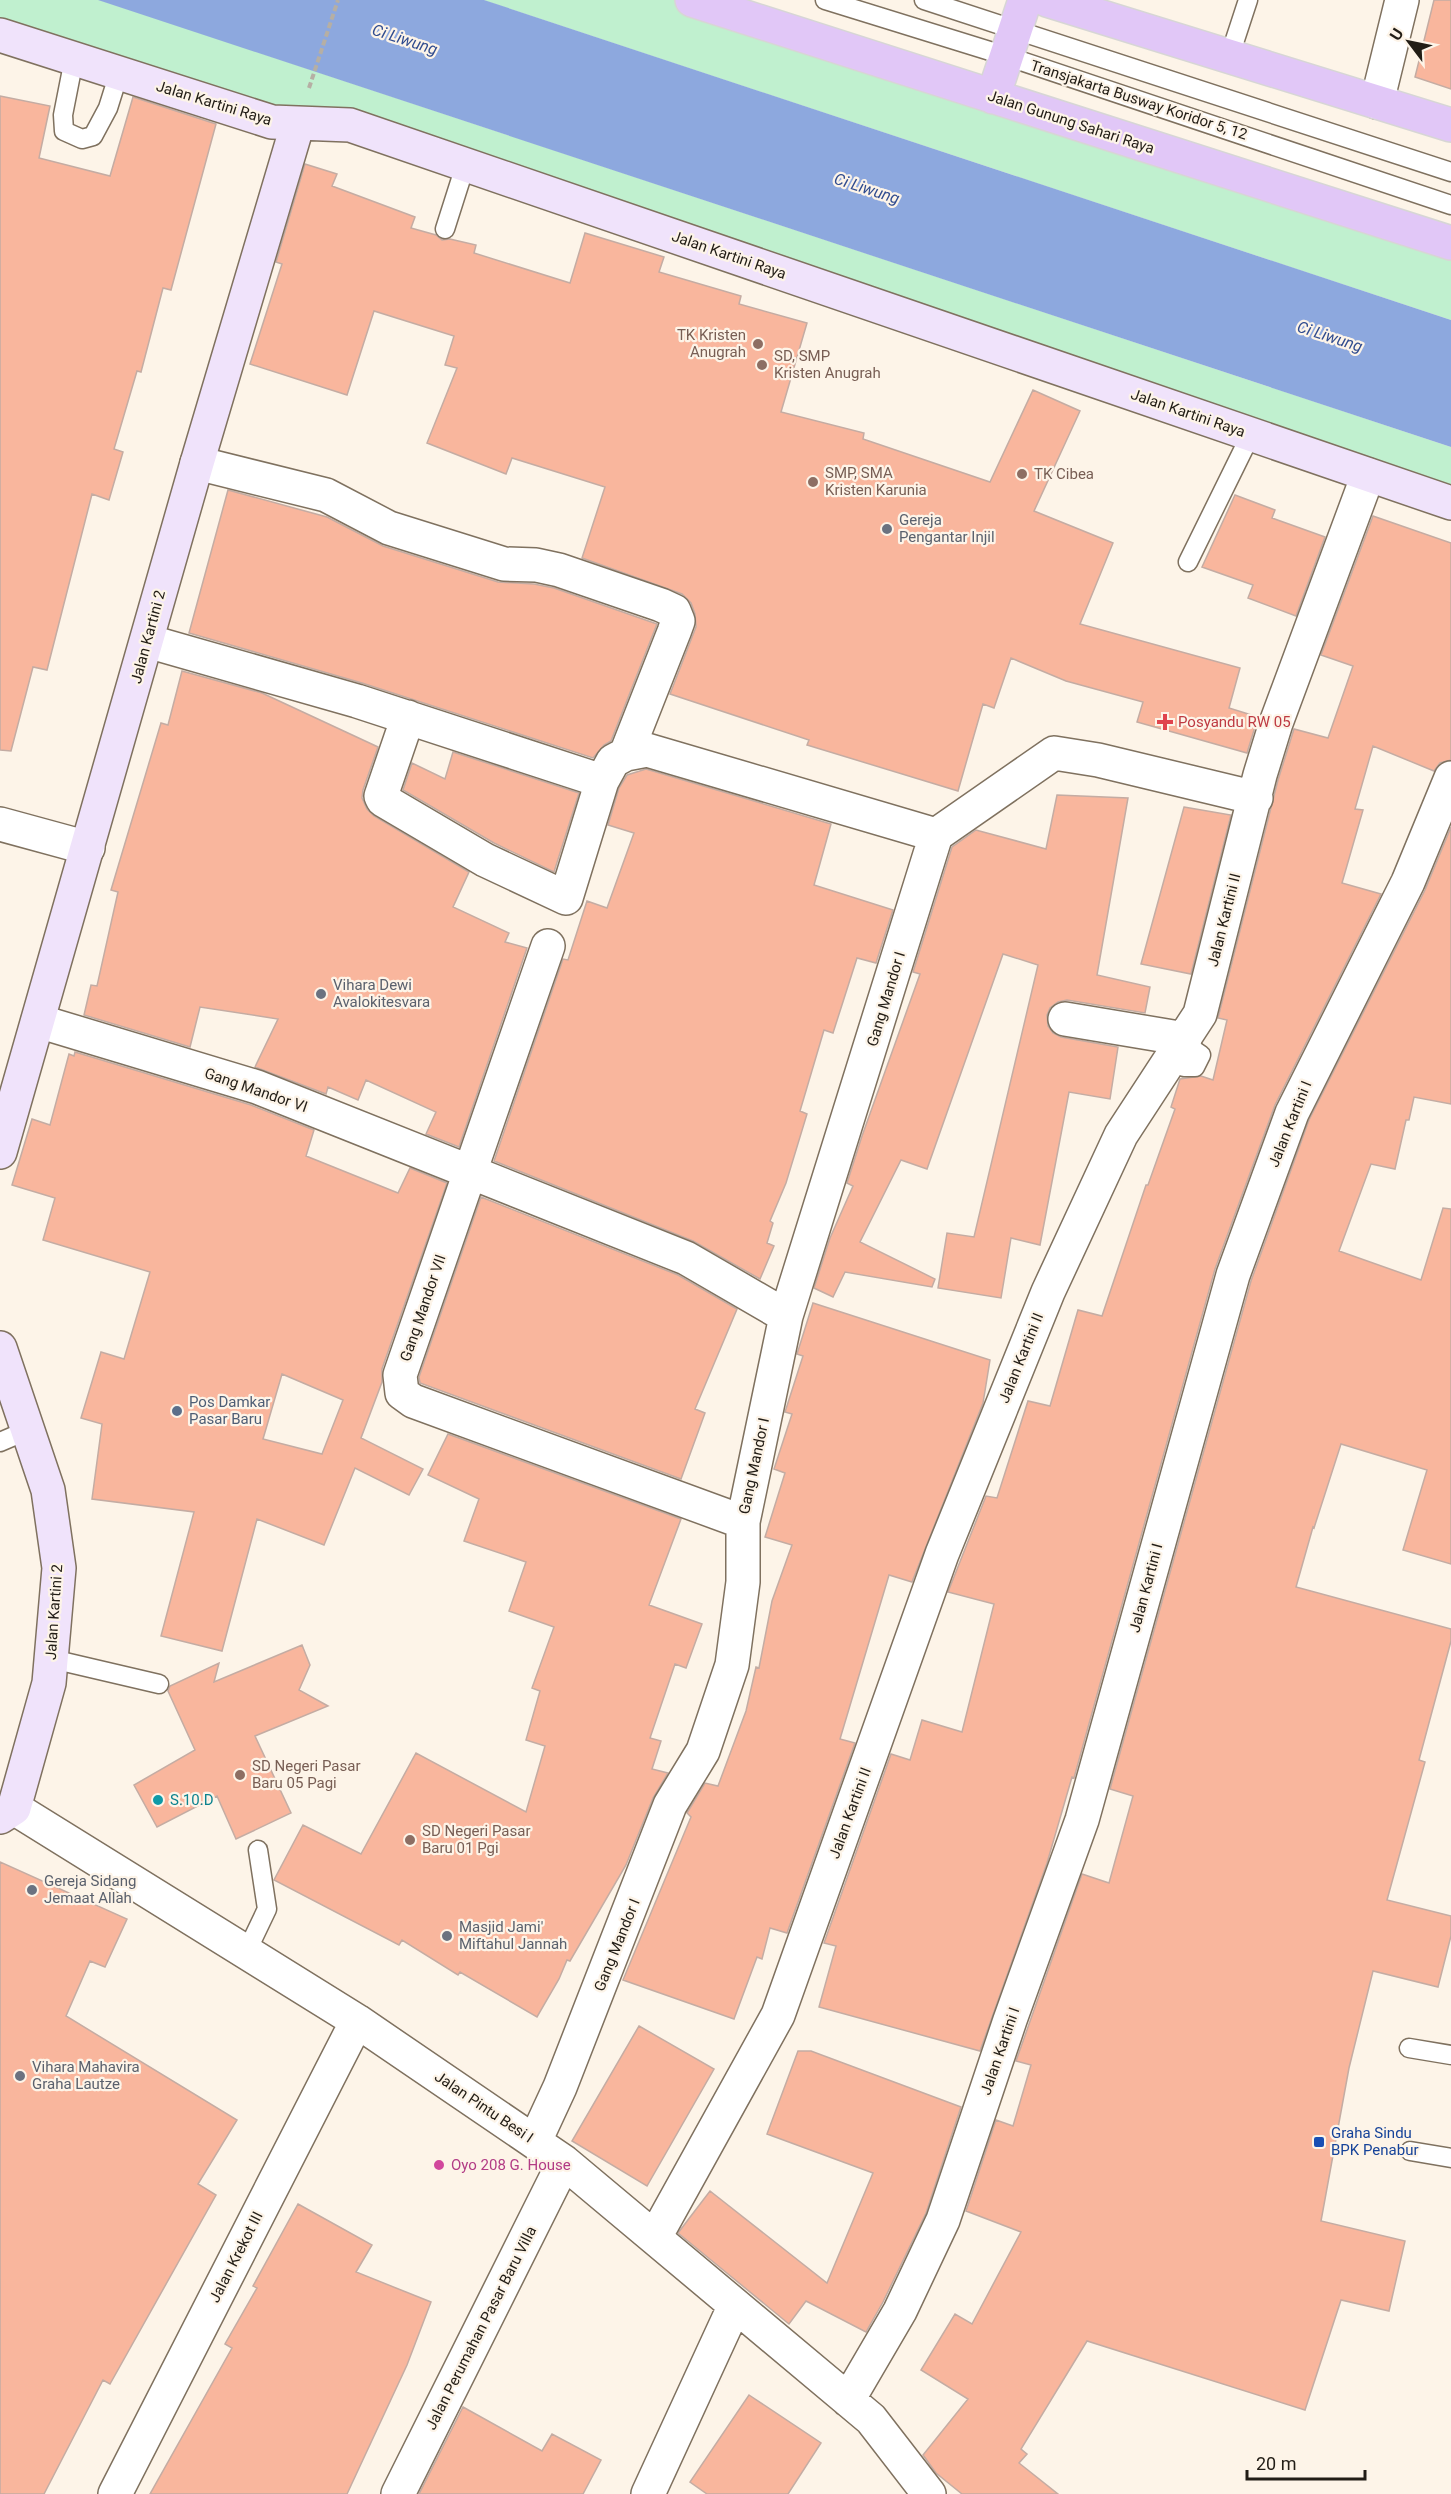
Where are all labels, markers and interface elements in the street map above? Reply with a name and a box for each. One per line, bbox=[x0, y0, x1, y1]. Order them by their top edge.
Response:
north arrow bbox=[1379, 12, 1439, 72]
water label: Ci Liwung bbox=[370, 20, 440, 59]
text: U bbox=[1386, 25, 1408, 44]
street label: Transjakarta Busway Koridor 5, 12 bbox=[1028, 56, 1250, 144]
street label: Jalan Kartini Raya bbox=[154, 77, 274, 129]
street label: Jalan Gunung Sahari Raya bbox=[985, 87, 1157, 157]
water label: Ci Liwung bbox=[832, 169, 902, 208]
street label: Jalan Kartini Raya bbox=[669, 227, 789, 283]
water label: Ci Liwung bbox=[1295, 317, 1365, 356]
place label: TK Kristen Anugrah bbox=[677, 326, 746, 361]
marker: TK Kristen Anugrah bbox=[751, 337, 765, 351]
place label: SD, SMP Kristen Anugrah bbox=[774, 347, 881, 382]
marker: SD, SMP Kristen Anugrah bbox=[755, 358, 769, 372]
street label: Jalan Kartini Raya bbox=[1128, 385, 1248, 441]
place label: SMP, SMA Kristen Karunia bbox=[825, 464, 927, 499]
place label: TK Cibea bbox=[1034, 465, 1094, 483]
marker: TK Cibea bbox=[1015, 467, 1029, 481]
marker: SMP, SMA Kristen Karunia bbox=[806, 475, 820, 489]
place label: Gereja Pengantar Injil bbox=[899, 511, 995, 546]
marker: Gereja Pengantar Injil bbox=[880, 522, 894, 536]
street label: Jalan Kartini 2 bbox=[127, 588, 169, 686]
marker: Posyandu RW 05 bbox=[1156, 713, 1174, 731]
place label: Posyandu RW 05 bbox=[1178, 713, 1291, 731]
street label: Jalan Kartini II bbox=[1204, 871, 1244, 969]
street label: Gang Mandor I bbox=[863, 949, 909, 1049]
place label: Vihara Dewi Avalokitesvara bbox=[333, 976, 430, 1011]
marker: Vihara Dewi Avalokitesvara bbox=[314, 987, 328, 1001]
street label: Gang Mandor VI bbox=[202, 1064, 310, 1116]
street label: Jalan Kartini I bbox=[1265, 1078, 1315, 1170]
street label: Gang Mandor VII bbox=[396, 1252, 450, 1364]
street label: Jalan Kartini II bbox=[995, 1310, 1047, 1406]
place label: Pos Damkar Pasar Baru bbox=[189, 1393, 270, 1428]
marker: Pos Damkar Pasar Baru bbox=[170, 1404, 184, 1418]
street label: Gang Mandor I bbox=[735, 1416, 773, 1516]
street label: Jalan Kartini I bbox=[1125, 1541, 1167, 1635]
street label: Jalan Kartini 2 bbox=[42, 1564, 66, 1660]
place label: SD Negeri Pasar Baru 05 Pagi bbox=[252, 1757, 360, 1792]
street label: Jalan Kartini II bbox=[825, 1765, 875, 1861]
marker: SD Negeri Pasar Baru 05 Pagi bbox=[233, 1768, 247, 1782]
place label: S.10.D bbox=[170, 1791, 214, 1809]
marker: S.10.D bbox=[151, 1793, 165, 1807]
place label: SD Negeri Pasar Baru 01 Pgi bbox=[422, 1822, 530, 1857]
marker: SD Negeri Pasar Baru 01 Pgi bbox=[403, 1833, 417, 1847]
place label: Gereja Sidang Jemaat Allah bbox=[44, 1872, 136, 1907]
marker: Gereja Sidang Jemaat Allah bbox=[25, 1883, 39, 1897]
street label: Gang Mandor I bbox=[590, 1896, 644, 1994]
place label: Masjid Jami' Miftahul Jannah bbox=[459, 1918, 567, 1953]
marker: Masjid Jami' Miftahul Jannah bbox=[440, 1929, 454, 1943]
street label: Jalan Kartini I bbox=[977, 2005, 1023, 2097]
place label: Vihara Mahavira Graha Lautze bbox=[32, 2058, 140, 2093]
street label: Jalan Pintu Besi I bbox=[431, 2067, 537, 2147]
marker: Vihara Mahavira Graha Lautze bbox=[13, 2069, 27, 2083]
place label: Graha Sindu BPK Penabur bbox=[1331, 2124, 1418, 2159]
marker: Graha Sindu BPK Penabur bbox=[1312, 2135, 1326, 2149]
place label: Oyo 208 G. House bbox=[451, 2156, 571, 2174]
marker: Oyo 208 G. House bbox=[432, 2158, 446, 2172]
street label: Jalan Krekot III bbox=[205, 2209, 267, 2305]
street label: Jalan Perumahan Pasar Baru Villa bbox=[422, 2223, 540, 2433]
scale bar bbox=[1247, 2443, 1366, 2481]
text: 20 m bbox=[1256, 2453, 1296, 2474]

